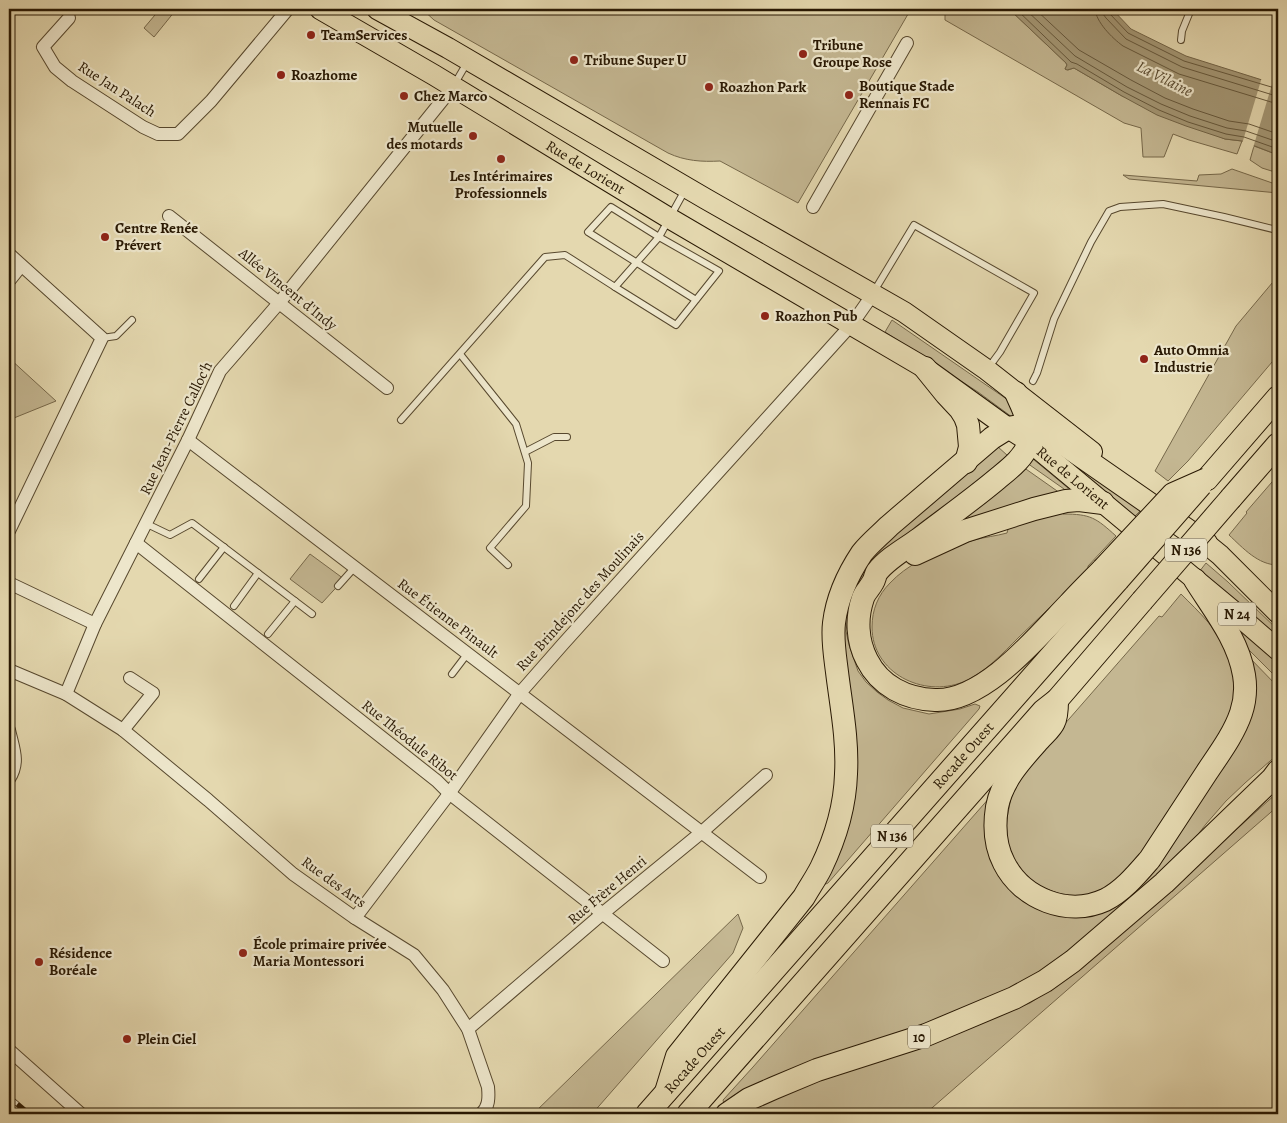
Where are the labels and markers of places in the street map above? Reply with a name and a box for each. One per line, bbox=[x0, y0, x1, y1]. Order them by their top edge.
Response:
place label: TeamServices bbox=[321, 25, 407, 45]
marker: TeamServices bbox=[305, 29, 317, 41]
place label: Tribune Groupe Rose bbox=[813, 35, 892, 72]
marker: Tribune Groupe Rose bbox=[797, 48, 809, 60]
place label: Tribune Super U bbox=[584, 50, 687, 70]
marker: Tribune Super U bbox=[568, 54, 580, 66]
place label: Roazhome bbox=[291, 65, 357, 85]
marker: Roazhome bbox=[275, 69, 287, 81]
place label: Boutique Stade Rennais FC bbox=[859, 76, 954, 113]
place label: Roazhon Park bbox=[719, 77, 807, 97]
marker: Roazhon Park bbox=[703, 81, 715, 93]
place label: Chez Marco bbox=[414, 86, 488, 106]
marker: Boutique Stade Rennais FC bbox=[843, 89, 855, 101]
marker: Chez Marco bbox=[398, 90, 410, 102]
place label: Mutuelle des motards bbox=[387, 117, 463, 154]
marker: Mutuelle des motards bbox=[467, 130, 479, 142]
marker: Les Intérimaires Professionnels bbox=[495, 153, 507, 165]
place label: Les Intérimaires Professionnels bbox=[449, 166, 553, 203]
place label: Centre Renée Prévert bbox=[115, 218, 198, 255]
marker: Centre Renée Prévert bbox=[99, 231, 111, 243]
place label: Roazhon Pub bbox=[775, 306, 858, 326]
marker: Roazhon Pub bbox=[759, 310, 771, 322]
place label: Auto Omnia Industrie bbox=[1153, 340, 1230, 377]
marker: Auto Omnia Industrie bbox=[1138, 353, 1150, 365]
place label: École primaire privée Maria Montessori bbox=[253, 934, 387, 971]
place label: Résidence Boréale bbox=[49, 943, 112, 980]
marker: École primaire privée Maria Montessori bbox=[237, 947, 249, 959]
marker: Résidence Boréale bbox=[33, 956, 45, 968]
place label: Plein Ciel bbox=[137, 1029, 196, 1049]
marker: Plein Ciel bbox=[121, 1033, 133, 1045]

